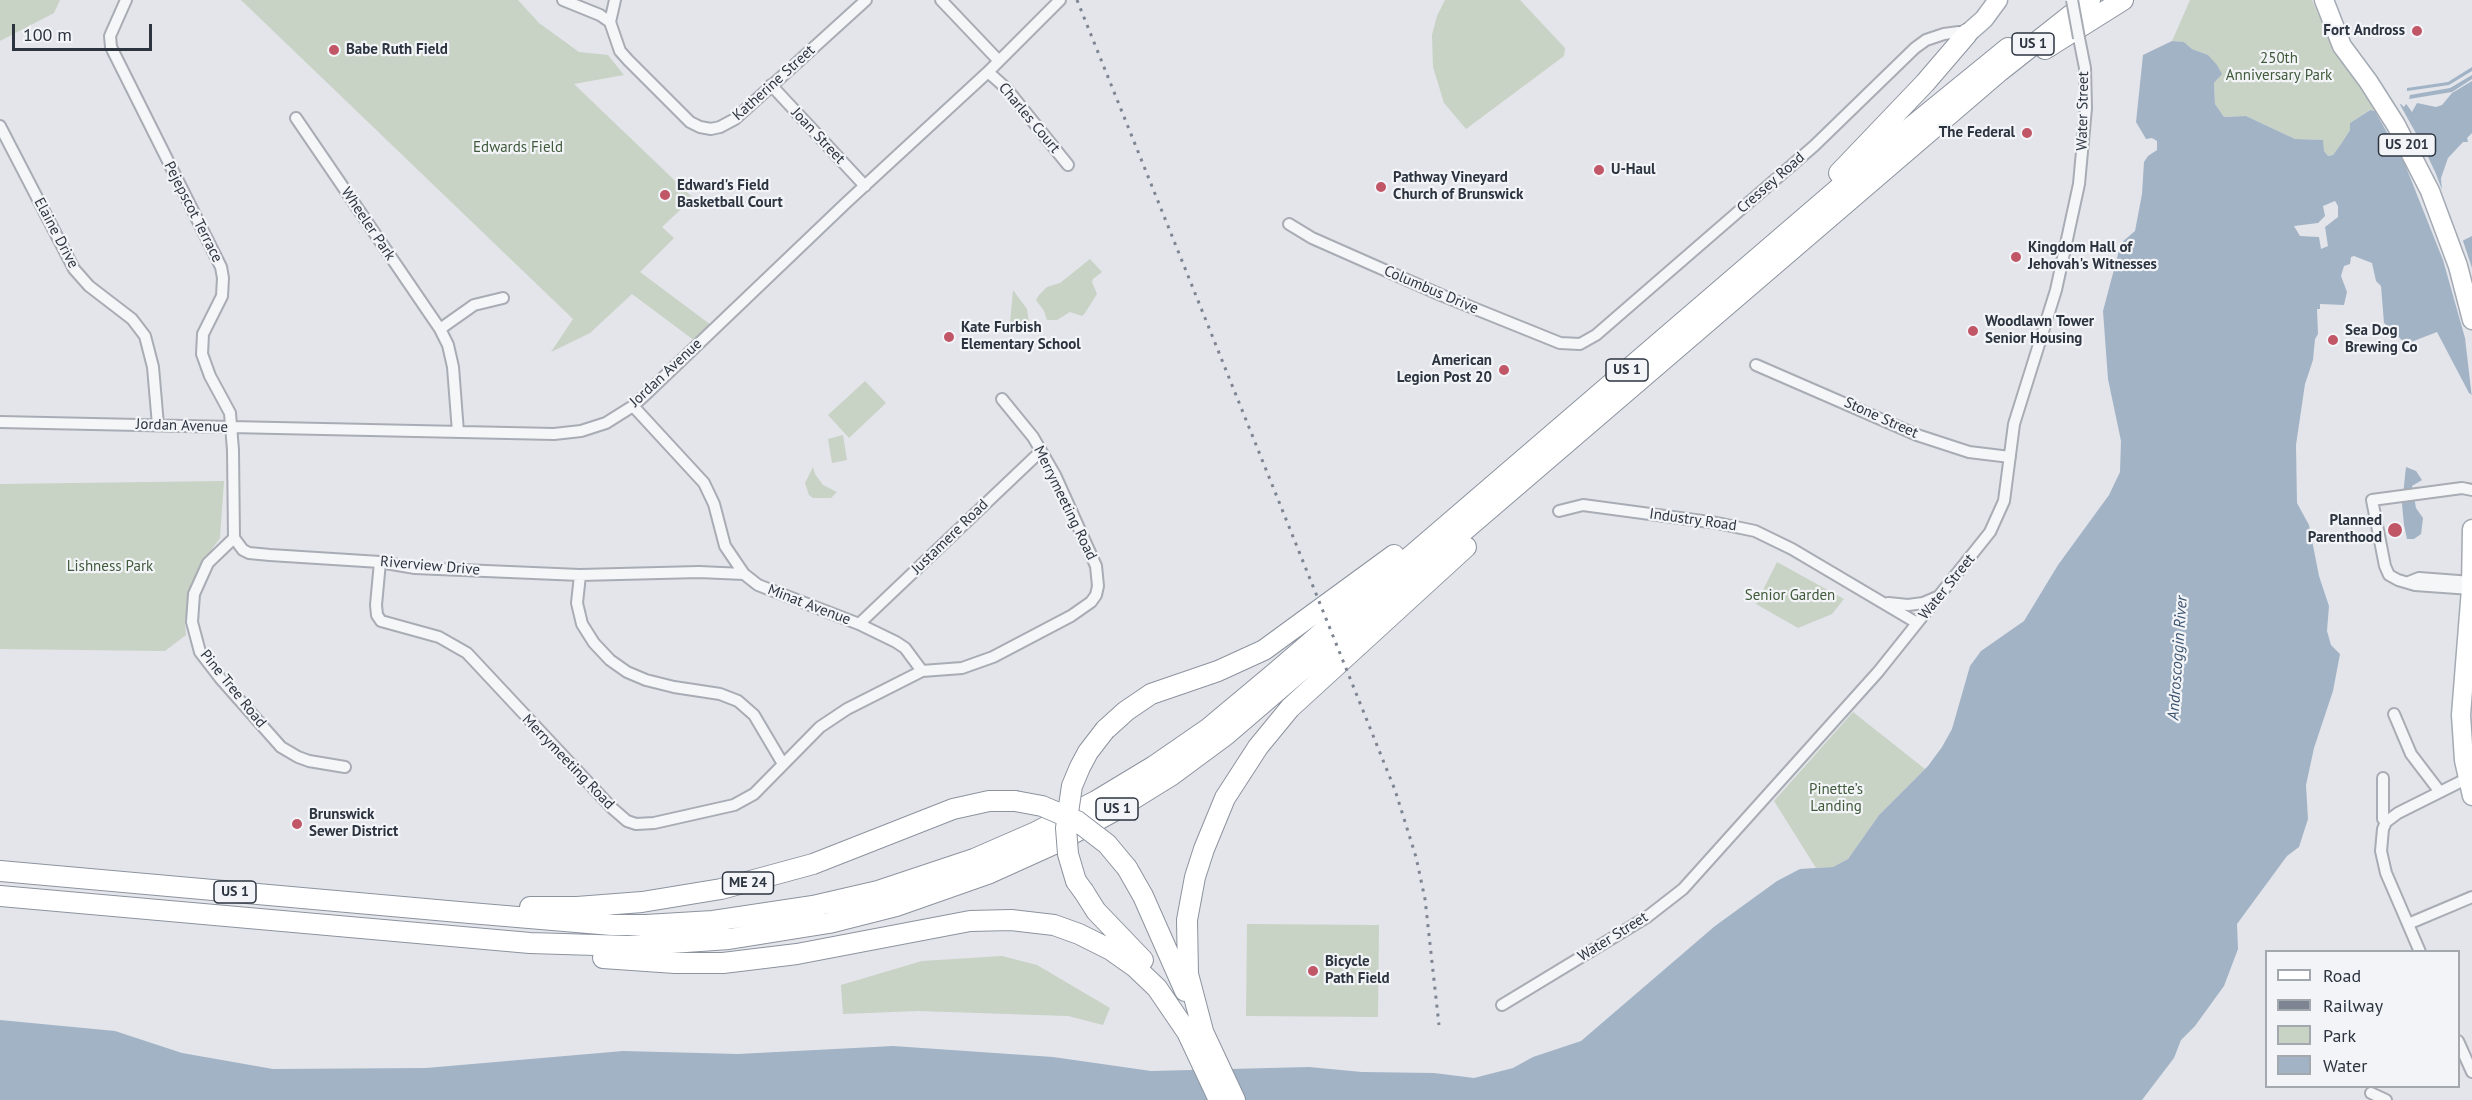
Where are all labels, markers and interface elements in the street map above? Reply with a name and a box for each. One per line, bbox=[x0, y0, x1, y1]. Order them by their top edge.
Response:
scale bar bbox=[15, 12, 154, 50]
place label: Fort Andross bbox=[2323, 22, 2405, 40]
text: 100 m bbox=[23, 23, 72, 46]
marker: Fort Andross bbox=[2410, 24, 2424, 38]
road number: US 1 bbox=[2012, 33, 2054, 55]
place label: Babe Ruth Field bbox=[346, 41, 448, 59]
street label: Katherine Street bbox=[729, 41, 819, 125]
marker: Babe Ruth Field bbox=[327, 43, 341, 57]
park label: 250th Anniversary Park bbox=[2226, 50, 2332, 85]
street label: Water Street bbox=[2073, 71, 2093, 151]
street label: Charles Court bbox=[994, 79, 1064, 157]
street label: Joan Street bbox=[787, 104, 849, 168]
place label: The Federal bbox=[1939, 124, 2015, 142]
marker: The Federal bbox=[2020, 126, 2034, 140]
road number: US 201 bbox=[2378, 134, 2436, 156]
park label: Edwards Field bbox=[473, 139, 563, 157]
street label: Cressey Road bbox=[1734, 149, 1808, 217]
street label: Pejepscot Terrace bbox=[160, 159, 226, 265]
place label: U-Haul bbox=[1611, 161, 1655, 179]
marker: U-Haul bbox=[1592, 163, 1606, 177]
place label: Pathway Vineyard Church of Brunswick bbox=[1393, 169, 1523, 204]
place label: Edward's Field Basketball Court bbox=[677, 177, 783, 212]
marker: Pathway Vineyard Church of Brunswick bbox=[1374, 180, 1388, 194]
street label: Wheeler Park bbox=[337, 184, 399, 264]
marker: Edward's Field Basketball Court bbox=[658, 188, 672, 202]
street label: Elaine Drive bbox=[30, 195, 82, 271]
place label: Kingdom Hall of Jehovah's Witnesses bbox=[2028, 239, 2157, 274]
marker: Kingdom Hall of Jehovah's Witnesses bbox=[2009, 250, 2023, 264]
street label: Columbus Drive bbox=[1381, 262, 1481, 318]
place label: Woodlawn Tower Senior Housing bbox=[1985, 313, 2094, 348]
place label: Kate Furbish Elementary School bbox=[961, 319, 1081, 354]
place label: Sea Dog Brewing Co bbox=[2345, 322, 2417, 357]
marker: Woodlawn Tower Senior Housing bbox=[1966, 324, 1980, 338]
marker: Kate Furbish Elementary School bbox=[942, 330, 956, 344]
marker: Sea Dog Brewing Co bbox=[2326, 333, 2340, 347]
street label: Jordan Avenue bbox=[626, 335, 706, 411]
place label: American Legion Post 20 bbox=[1397, 352, 1492, 387]
road number: US 1 bbox=[1606, 359, 1648, 381]
marker: American Legion Post 20 bbox=[1497, 363, 1511, 377]
street label: Stone Street bbox=[1841, 394, 1921, 442]
street label: Jordan Avenue bbox=[136, 415, 228, 437]
street label: Merrymeeting Road bbox=[1030, 443, 1100, 563]
street label: Justamere Road bbox=[908, 496, 992, 578]
street label: Industry Road bbox=[1648, 505, 1738, 535]
place label: Planned Parenthood bbox=[2308, 512, 2382, 547]
marker: Planned Parenthood bbox=[2386, 521, 2404, 539]
street label: Water Street bbox=[1915, 551, 1979, 623]
street label: Riverview Drive bbox=[379, 553, 481, 579]
park label: Lishness Park bbox=[67, 558, 153, 576]
street label: Minat Avenue bbox=[765, 581, 853, 629]
park label: Senior Garden bbox=[1745, 587, 1835, 605]
water label: Androscoggin River bbox=[2164, 595, 2192, 721]
street label: Pine Tree Road bbox=[196, 646, 270, 732]
street label: Merrymeeting Road bbox=[518, 711, 618, 813]
park label: Pinette’s Landing bbox=[1809, 781, 1863, 816]
road number: US 1 bbox=[1096, 798, 1138, 820]
place label: Brunswick Sewer District bbox=[309, 806, 398, 841]
marker: Brunswick Sewer District bbox=[290, 817, 304, 831]
road number: ME 24 bbox=[722, 872, 774, 894]
road number: US 1 bbox=[214, 881, 256, 903]
street label: Water Street bbox=[1575, 908, 1651, 966]
legend bbox=[2265, 950, 2460, 1088]
place label: Bicycle Path Field bbox=[1325, 953, 1390, 988]
marker: Bicycle Path Field bbox=[1306, 964, 1320, 978]
text: Road bbox=[2323, 964, 2361, 987]
text: Railway bbox=[2323, 994, 2383, 1017]
text: Park bbox=[2323, 1024, 2356, 1047]
text: Water bbox=[2323, 1054, 2367, 1077]

